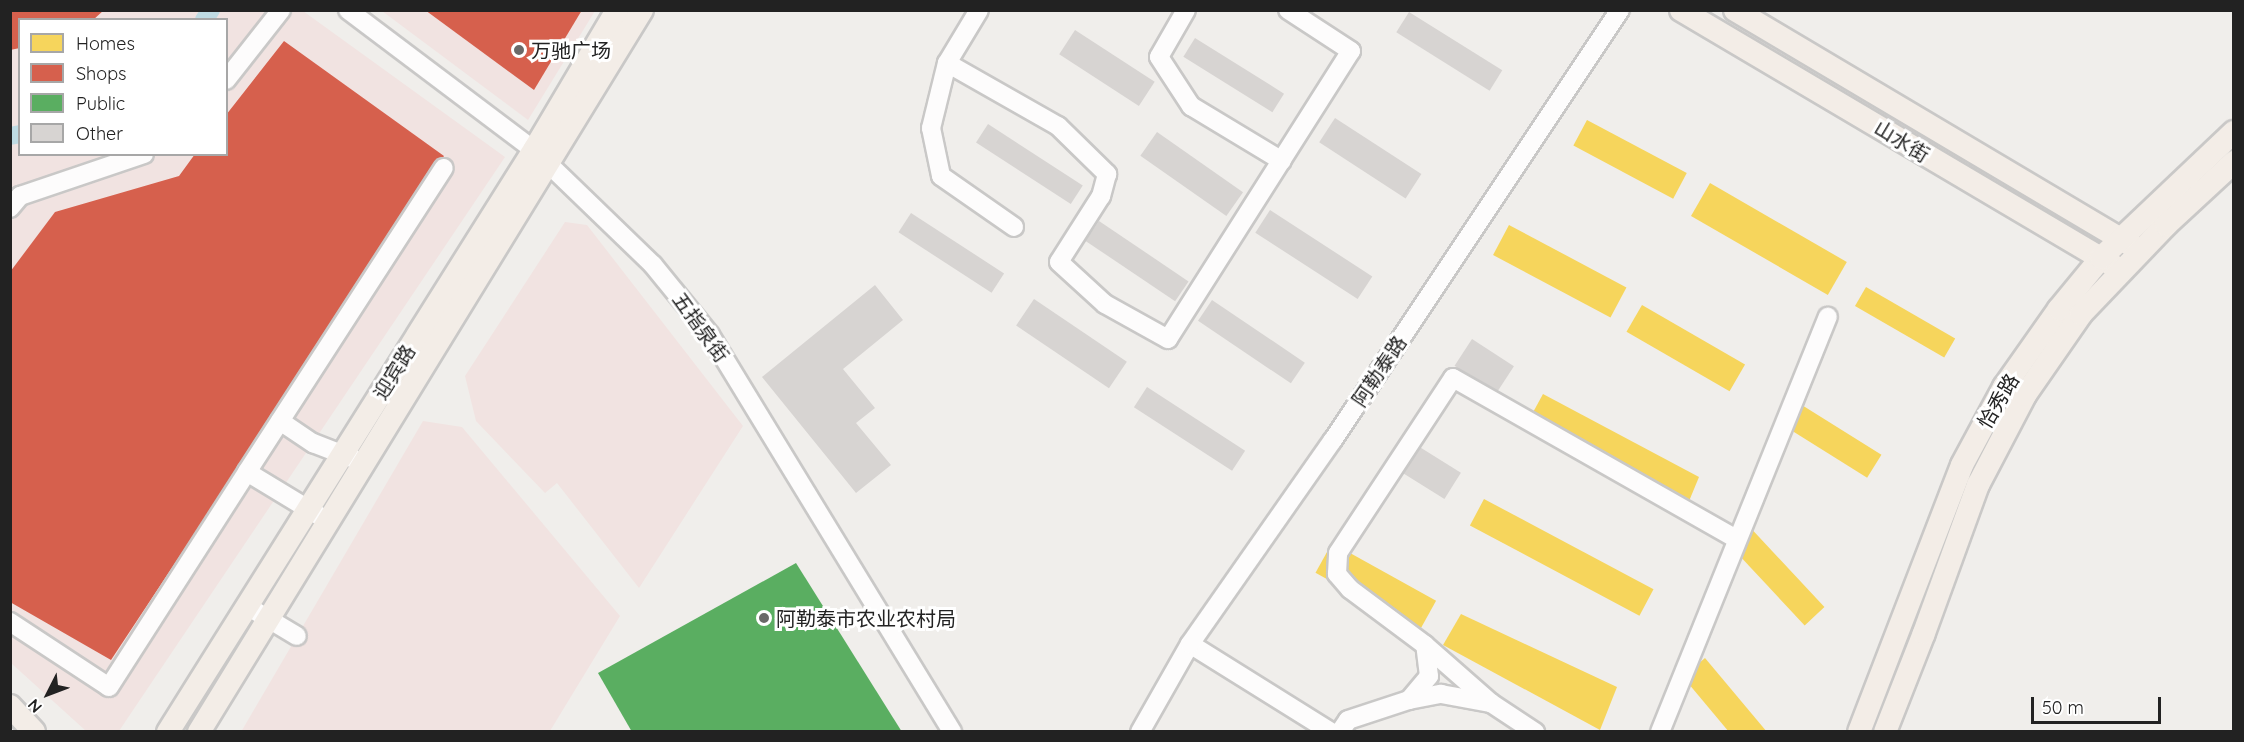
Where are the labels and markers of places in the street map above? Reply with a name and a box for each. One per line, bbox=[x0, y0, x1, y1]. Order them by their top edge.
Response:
place label: 万驰广场 bbox=[531, 38, 611, 62]
marker: 万驰广场 bbox=[512, 43, 526, 57]
place label: 阿勒泰市农业农村局 bbox=[776, 606, 956, 630]
marker: 阿勒泰市农业农村局 bbox=[757, 611, 771, 625]

